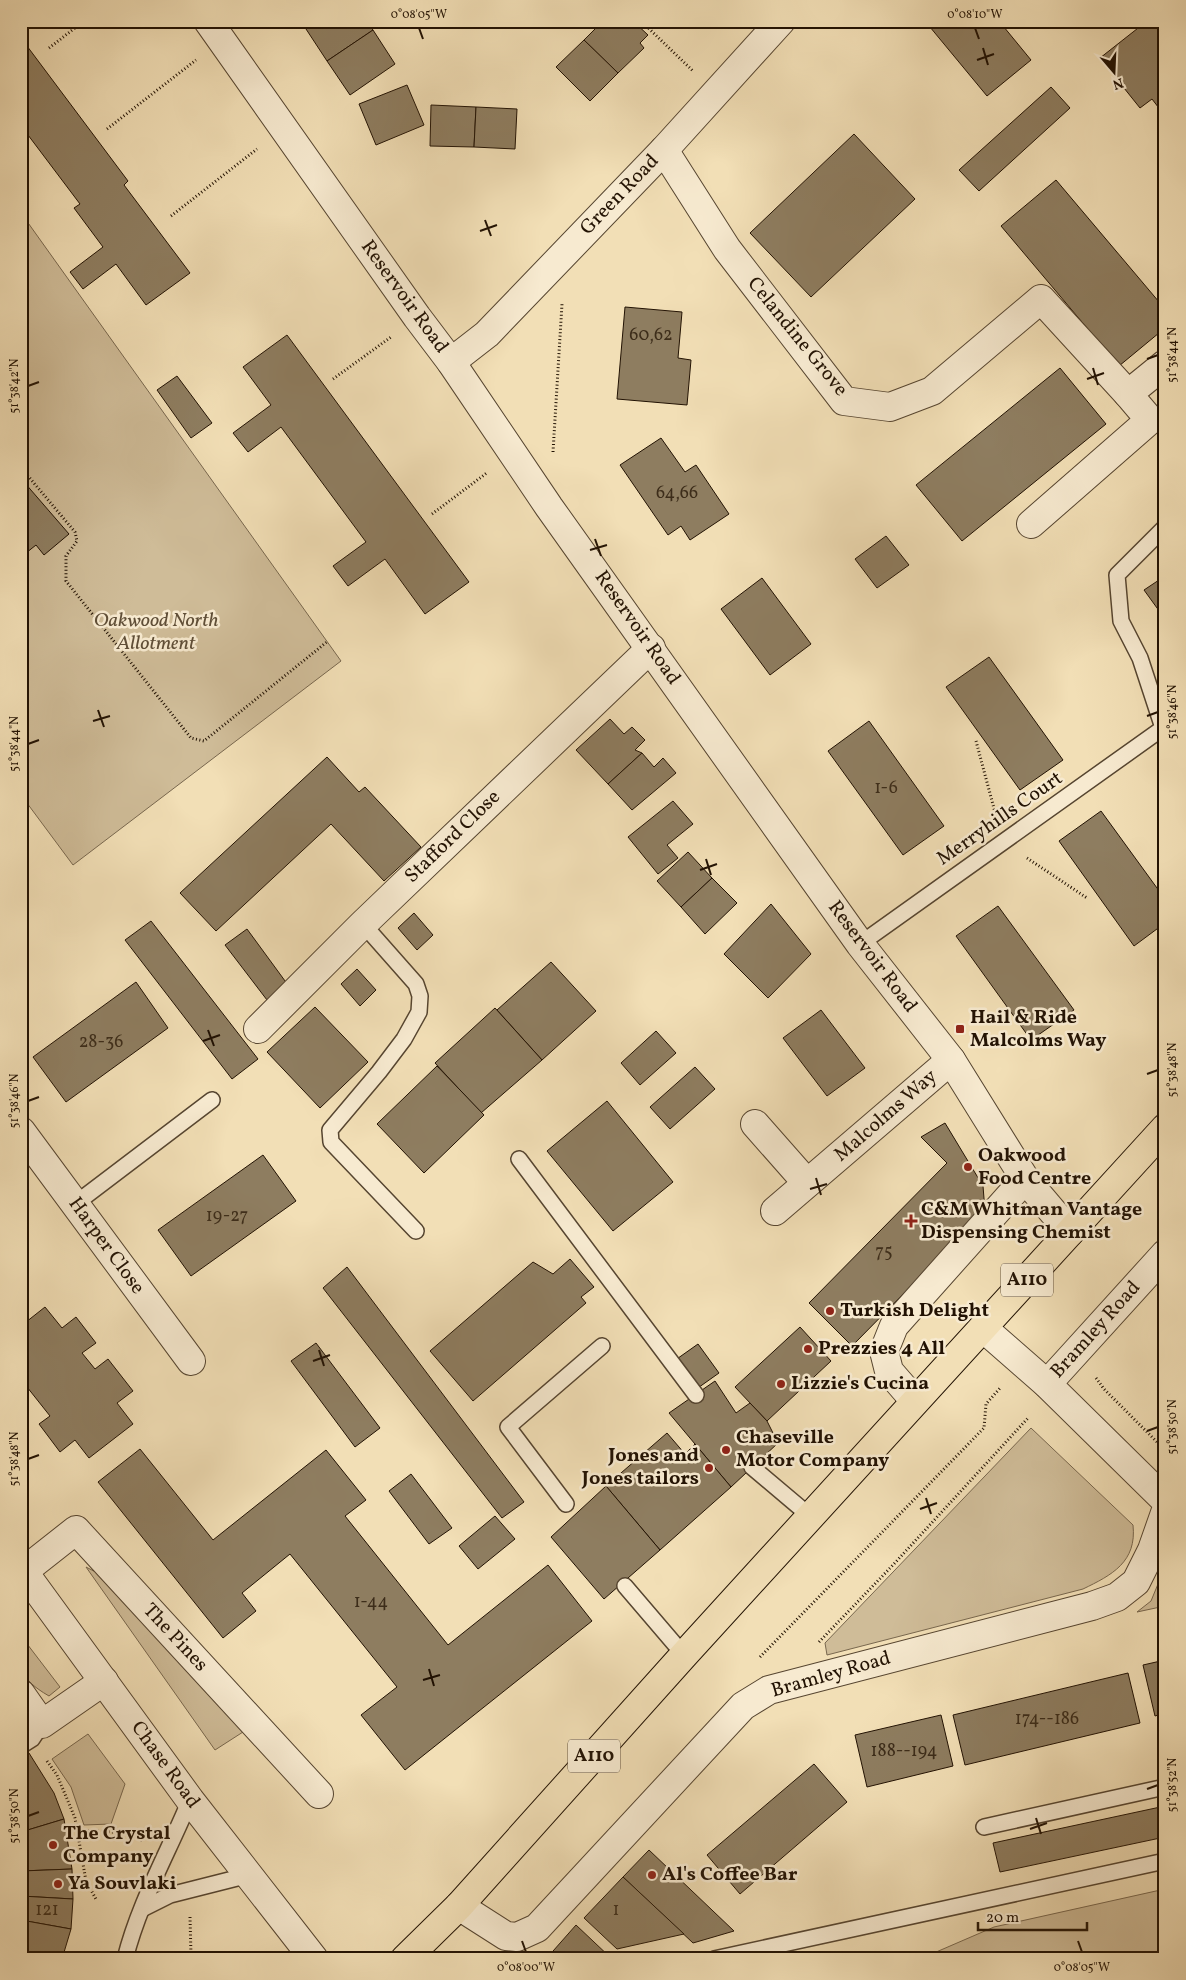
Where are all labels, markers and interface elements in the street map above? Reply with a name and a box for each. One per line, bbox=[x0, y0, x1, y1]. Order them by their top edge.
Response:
text: 0°08'05"W bbox=[391, 7, 447, 23]
text: 0°08'10"W bbox=[947, 7, 1003, 23]
north arrow bbox=[1088, 48, 1138, 98]
text: N bbox=[1110, 72, 1126, 94]
street label: Green Road bbox=[574, 148, 666, 242]
street label: Reservoir Road bbox=[353, 235, 455, 359]
street label: Celandine Grove bbox=[740, 271, 854, 403]
house number: 60,62 bbox=[629, 323, 673, 348]
text: 51°38'44"N bbox=[1165, 327, 1181, 383]
text: 51°38'42"N bbox=[7, 358, 23, 413]
house number: 64,66 bbox=[656, 481, 698, 506]
street label: Reservoir Road bbox=[587, 565, 687, 691]
park label: Oakwood North Allotment bbox=[94, 607, 218, 658]
text: 51°38'46"N bbox=[1165, 685, 1181, 739]
text: 51°38'44"N bbox=[7, 716, 23, 772]
street label: Merryhills Court bbox=[931, 765, 1069, 873]
house number: 1-6 bbox=[874, 776, 898, 801]
street label: Stafford Close bbox=[399, 784, 507, 890]
street label: Reservoir Road bbox=[821, 895, 923, 1019]
place label: Hail & Ride Malcolms Way bbox=[970, 1004, 1107, 1055]
marker: Hail & Ride Malcolms Way bbox=[954, 1023, 966, 1035]
house number: 28-36 bbox=[79, 1030, 123, 1055]
text: 51°38'48"N bbox=[1165, 1043, 1181, 1097]
street label: Malcolms Way bbox=[828, 1063, 944, 1169]
text: 51°38'46"N bbox=[7, 1074, 23, 1128]
place label: Oakwood Food Centre bbox=[978, 1142, 1091, 1193]
marker: Oakwood Food Centre bbox=[962, 1161, 974, 1173]
street label: Harper Close bbox=[61, 1191, 151, 1301]
place label: C&M Whitman Vantage Dispensing Chemist bbox=[921, 1196, 1142, 1247]
house number: 19-27 bbox=[206, 1204, 248, 1229]
marker: C&M Whitman Vantage Dispensing Chemist bbox=[905, 1215, 917, 1227]
house number: 75 bbox=[875, 1240, 893, 1265]
road number: A110 bbox=[1001, 1264, 1053, 1296]
street label: Bramley Road bbox=[1044, 1275, 1148, 1385]
place label: Turkish Delight bbox=[840, 1297, 989, 1325]
marker: Turkish Delight bbox=[824, 1305, 836, 1317]
place label: Prezzies 4 All bbox=[818, 1335, 945, 1363]
marker: Prezzies 4 All bbox=[802, 1343, 814, 1355]
place label: Lizzie's Cucina bbox=[791, 1370, 929, 1398]
marker: Lizzie's Cucina bbox=[775, 1378, 787, 1390]
text: 51°38'50"N bbox=[1165, 1399, 1181, 1455]
place label: Chaseville Motor Company bbox=[736, 1424, 889, 1475]
text: 51°38'48"N bbox=[7, 1432, 23, 1486]
place label: Jones and Jones tailors bbox=[581, 1442, 699, 1493]
marker: Chaseville Motor Company bbox=[720, 1444, 732, 1456]
marker: Jones and Jones tailors bbox=[703, 1462, 715, 1474]
house number: 1-44 bbox=[354, 1590, 388, 1615]
street label: The Pines bbox=[136, 1598, 214, 1678]
street label: Bramley Road bbox=[768, 1645, 894, 1705]
house number: 174--186 bbox=[1015, 1707, 1079, 1732]
street label: Chase Road bbox=[124, 1715, 206, 1815]
house number: 188--194 bbox=[871, 1739, 937, 1764]
road number: A110 bbox=[568, 1740, 620, 1772]
text: 51°38'52"N bbox=[1165, 1758, 1181, 1812]
text: 51°38'50"N bbox=[7, 1788, 23, 1844]
place label: The Crystal Company bbox=[63, 1820, 171, 1871]
marker: The Crystal Company bbox=[47, 1839, 59, 1851]
place label: Al's Coffee Bar bbox=[662, 1861, 798, 1889]
marker: Al's Coffee Bar bbox=[646, 1869, 658, 1881]
place label: Ya Souvlaki bbox=[68, 1870, 177, 1898]
marker: Ya Souvlaki bbox=[52, 1878, 64, 1890]
house number: 121 bbox=[35, 1898, 59, 1923]
house number: 1 bbox=[613, 1898, 619, 1923]
scale bar bbox=[978, 1900, 1087, 1932]
text: 20 m bbox=[986, 1908, 1019, 1929]
text: 0°08'00"W bbox=[497, 1960, 555, 1976]
text: 0°08'05"W bbox=[1054, 1960, 1110, 1976]

